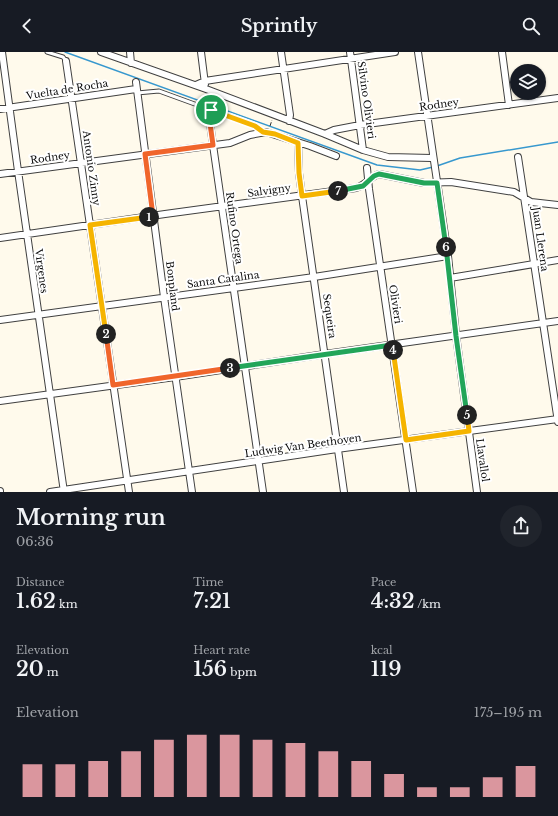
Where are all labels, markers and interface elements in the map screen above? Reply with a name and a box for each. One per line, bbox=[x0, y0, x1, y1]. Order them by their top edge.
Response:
icon: back bbox=[16, 15, 38, 37]
text: Sprintly bbox=[241, 15, 317, 37]
icon: search bbox=[520, 15, 542, 37]
street label: Silvino Olivieri bbox=[355, 60, 378, 140]
map controls bbox=[510, 64, 546, 100]
button: layers bbox=[510, 64, 546, 100]
street label: Vuelta de Rocha bbox=[24, 77, 109, 103]
pin bbox=[194, 93, 228, 127]
street label: Rodney bbox=[418, 95, 460, 114]
icon: arrive bbox=[200, 99, 222, 121]
street label: Antonio Zinny bbox=[80, 129, 103, 207]
street label: Rodney bbox=[29, 148, 71, 167]
street label: Salvigny bbox=[246, 181, 292, 200]
pin: 7 bbox=[328, 181, 348, 201]
text: 7 bbox=[335, 184, 341, 198]
street label: Rufino Ortega bbox=[223, 191, 246, 265]
street label: Juan Llerena bbox=[529, 204, 552, 273]
pin: 1 bbox=[139, 207, 159, 227]
text: 1 bbox=[147, 210, 151, 224]
pin: 6 bbox=[436, 237, 456, 257]
text: 6 bbox=[442, 240, 450, 254]
street label: Vírgenes bbox=[32, 247, 51, 294]
street label: Bonpland bbox=[163, 260, 182, 312]
street label: Santa Catalina bbox=[186, 268, 261, 291]
street label: Olivieri bbox=[386, 284, 405, 325]
street label: Sequeira bbox=[320, 293, 339, 340]
pin: 2 bbox=[96, 324, 116, 344]
text: 2 bbox=[102, 327, 110, 341]
pin: 4 bbox=[383, 340, 403, 360]
text: 4 bbox=[389, 343, 397, 357]
pin: 3 bbox=[220, 358, 240, 378]
text: 3 bbox=[226, 361, 234, 375]
pin: 5 bbox=[457, 405, 477, 425]
text: 5 bbox=[464, 408, 470, 422]
street label: Ludwig Van Beethoven bbox=[244, 431, 362, 460]
street label: Llavallol bbox=[473, 438, 492, 483]
text: Morning run bbox=[16, 504, 166, 531]
button: share bbox=[500, 505, 542, 547]
text: 06:36 bbox=[16, 533, 54, 550]
text: Distance bbox=[16, 575, 65, 589]
text: Time bbox=[193, 575, 224, 589]
text: Pace bbox=[371, 575, 396, 589]
text: 1.62 bbox=[16, 589, 56, 613]
text: 7:21 bbox=[193, 589, 231, 613]
text: 4:32 bbox=[371, 589, 415, 613]
text: km bbox=[56, 597, 78, 611]
text: /km bbox=[415, 597, 441, 611]
text: Elevation bbox=[16, 643, 69, 657]
text: Heart rate bbox=[193, 643, 250, 657]
text: kcal bbox=[371, 643, 393, 657]
text: 20 bbox=[16, 657, 44, 681]
text: 156 bbox=[193, 657, 227, 681]
text: 119 bbox=[371, 657, 402, 681]
text: m bbox=[44, 665, 59, 679]
text: bpm bbox=[227, 665, 257, 679]
text: Elevation bbox=[16, 704, 79, 721]
text: 175–195 m bbox=[474, 704, 542, 721]

